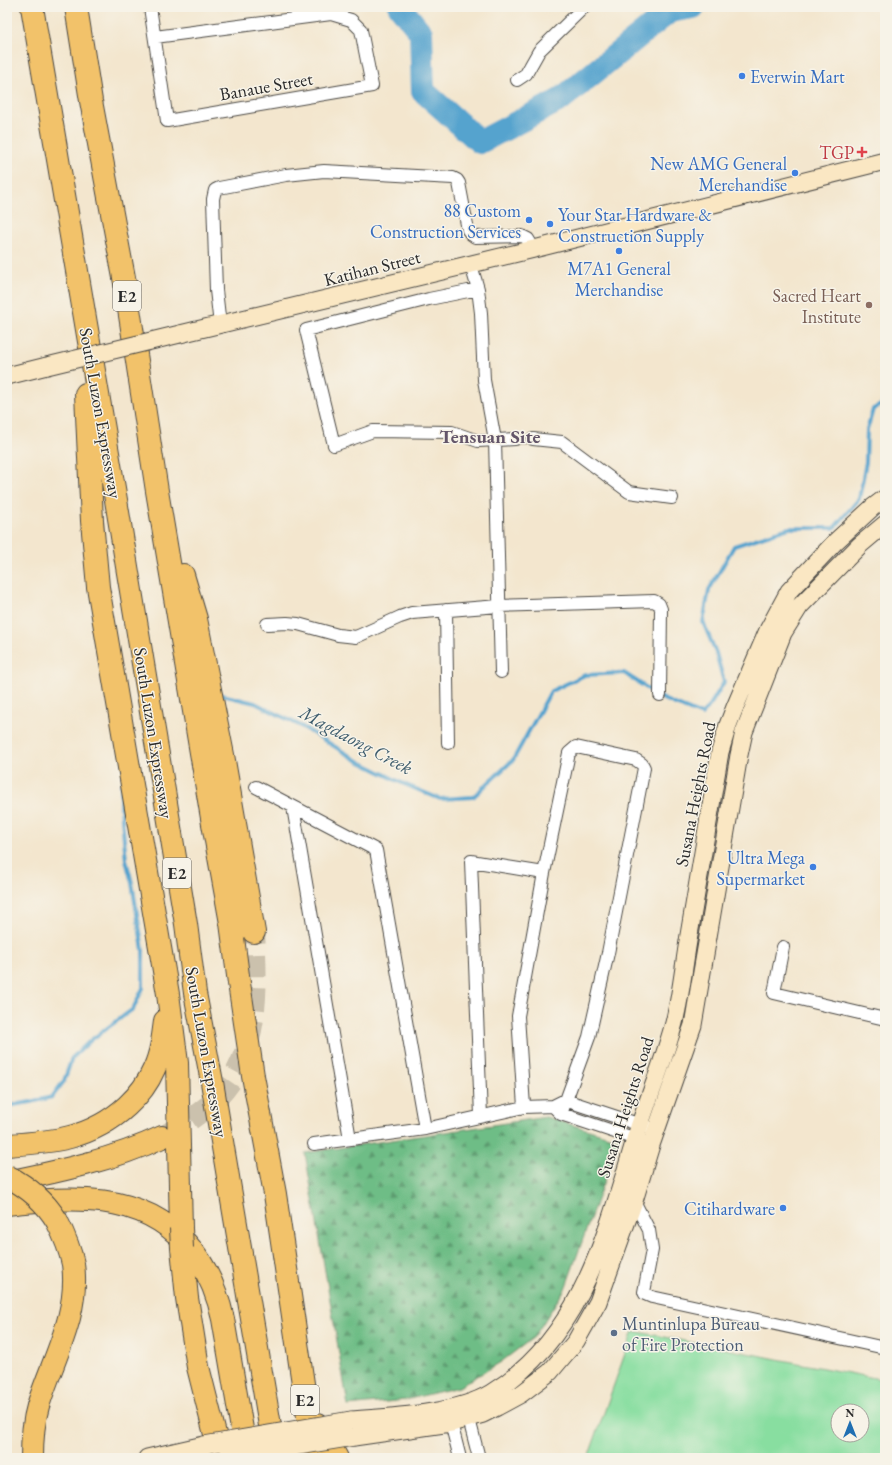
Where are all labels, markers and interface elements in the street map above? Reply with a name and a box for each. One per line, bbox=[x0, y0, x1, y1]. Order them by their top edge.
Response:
place label: Everwin Mart bbox=[750, 65, 845, 88]
street label: Banaue Street bbox=[218, 66, 315, 105]
marker: Everwin Mart bbox=[737, 71, 747, 81]
place label: TGP bbox=[819, 141, 854, 164]
marker: TGP bbox=[857, 147, 867, 157]
place label: New AMG General Merchandise bbox=[650, 152, 787, 196]
marker: New AMG General Merchandise bbox=[790, 168, 800, 178]
place label: 88 Custom Construction Services bbox=[370, 199, 521, 243]
place label: Your Star Hardware & Construction Supply bbox=[558, 203, 712, 247]
marker: 88 Custom Construction Services bbox=[524, 215, 534, 225]
marker: Your Star Hardware & Construction Supply bbox=[545, 219, 555, 229]
street label: Katihan Street bbox=[321, 245, 423, 291]
marker: M7A1 General Merchandise bbox=[614, 246, 624, 256]
place label: M7A1 General Merchandise bbox=[567, 257, 671, 301]
road number: E2 bbox=[113, 281, 141, 311]
place label: Sacred Heart Institute bbox=[772, 284, 861, 328]
marker: Sacred Heart Institute bbox=[864, 300, 874, 310]
street label: South Luzon Expressway bbox=[75, 326, 127, 500]
district label: Tensuan Site bbox=[440, 424, 541, 449]
street label: South Luzon Expressway bbox=[129, 646, 179, 820]
water label: Magdaong Creek bbox=[294, 699, 417, 780]
street label: Susana Heights Road bbox=[670, 719, 720, 868]
place label: Ultra Mega Supermarket bbox=[716, 846, 806, 890]
road number: E2 bbox=[163, 858, 191, 888]
marker: Ultra Mega Supermarket bbox=[808, 862, 818, 872]
street label: South Luzon Expressway bbox=[181, 965, 233, 1139]
street label: Susana Heights Road bbox=[591, 1033, 659, 1180]
place label: Citihardware bbox=[684, 1197, 775, 1220]
marker: Citihardware bbox=[778, 1203, 788, 1213]
place label: Muntinlupa Bureau of Fire Protection bbox=[622, 1312, 761, 1356]
marker: Muntinlupa Bureau of Fire Protection bbox=[609, 1328, 619, 1338]
road number: E2 bbox=[291, 1385, 319, 1415]
north arrow bbox=[830, 1403, 870, 1443]
text: N bbox=[846, 1406, 855, 1420]

